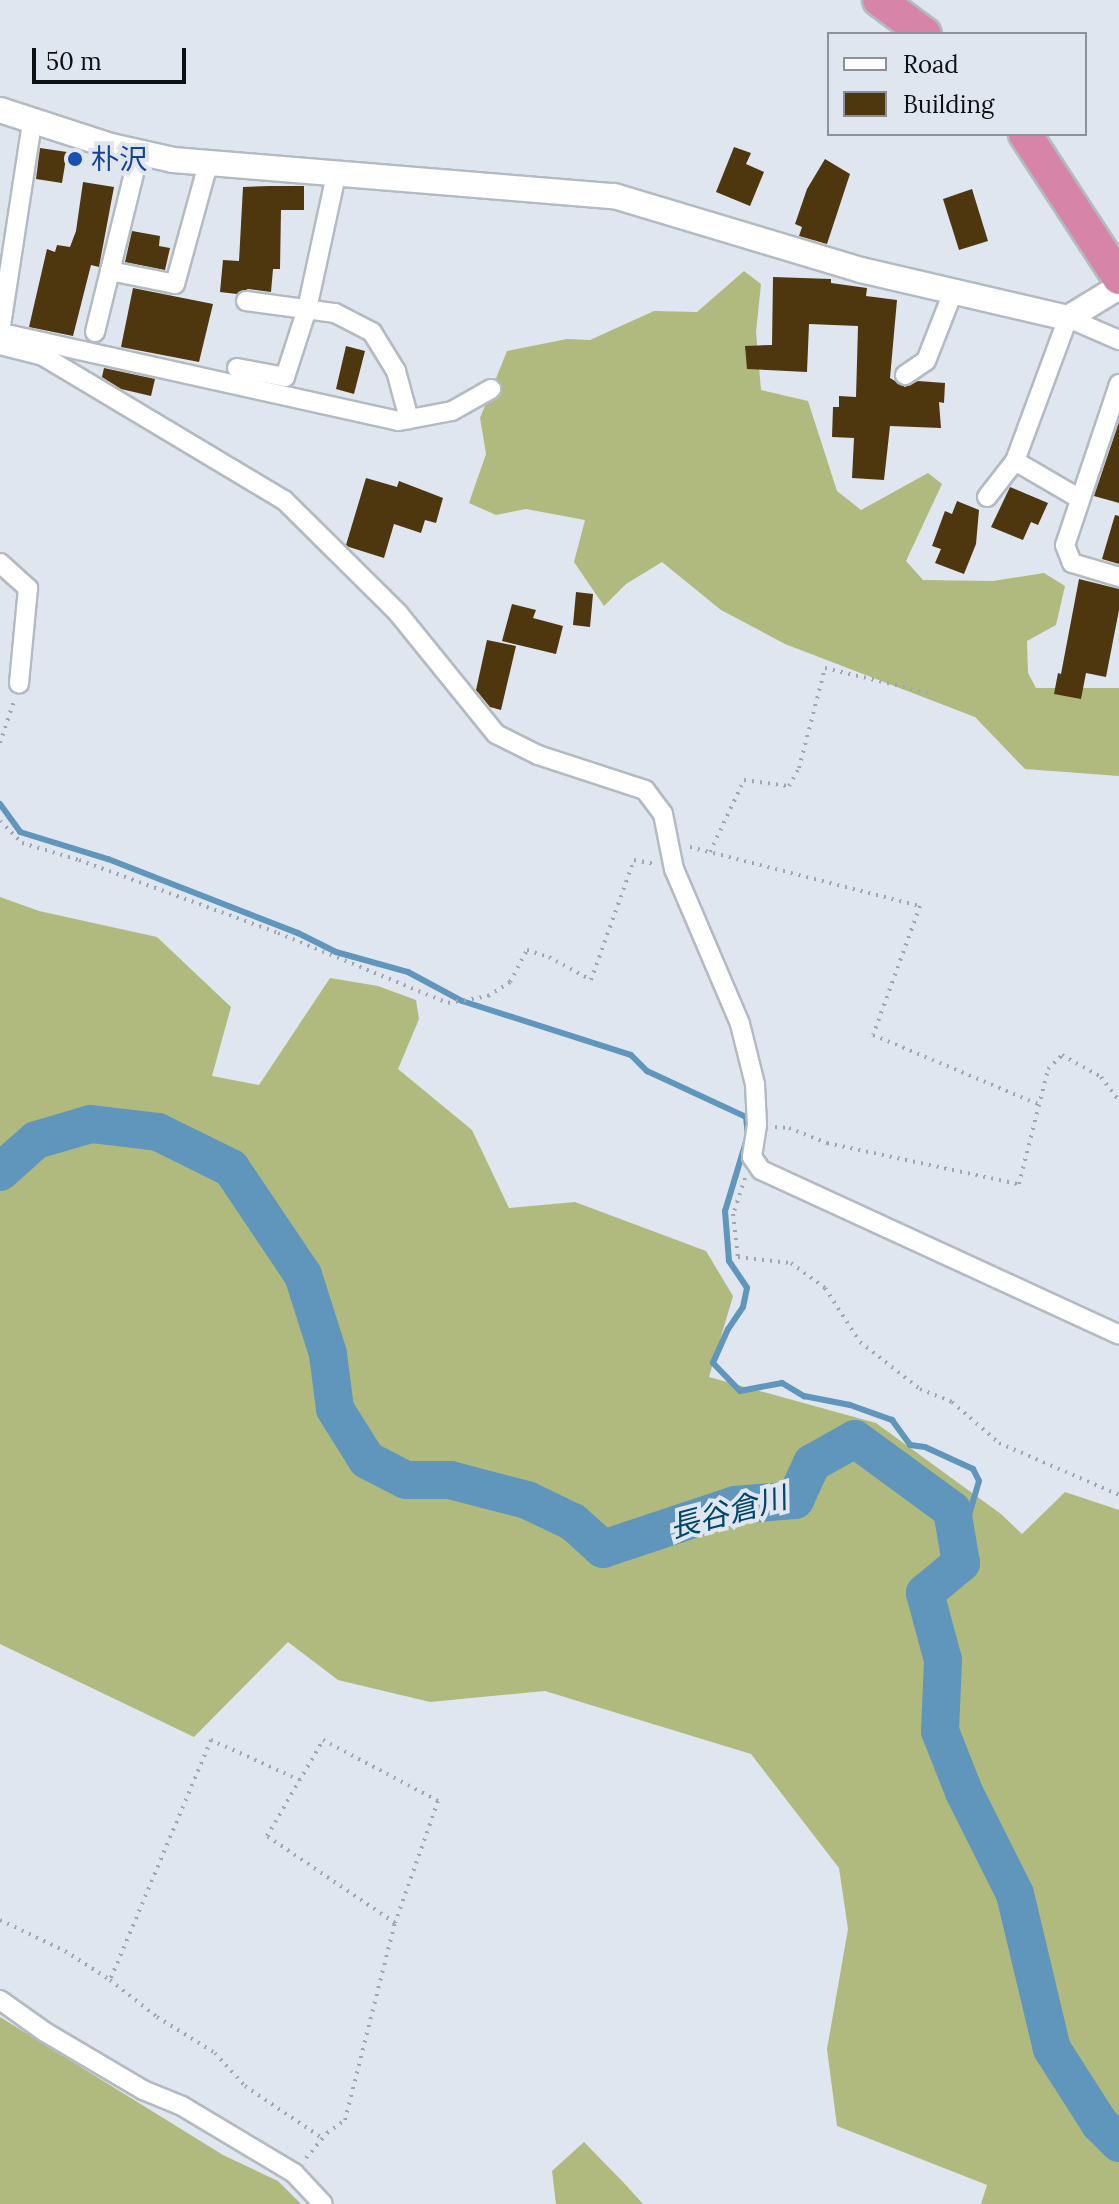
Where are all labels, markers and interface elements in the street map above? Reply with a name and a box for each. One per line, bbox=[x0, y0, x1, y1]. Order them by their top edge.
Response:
scale bar bbox=[36, 32, 190, 82]
legend bbox=[827, 32, 1087, 136]
text: 50 m bbox=[46, 46, 102, 77]
text: Road bbox=[903, 49, 959, 80]
text: Building bbox=[903, 89, 994, 120]
place label: 朴沢 bbox=[91, 142, 147, 176]
marker: 朴沢 bbox=[66, 150, 84, 168]
water label: 長谷倉川 bbox=[665, 1479, 791, 1545]

